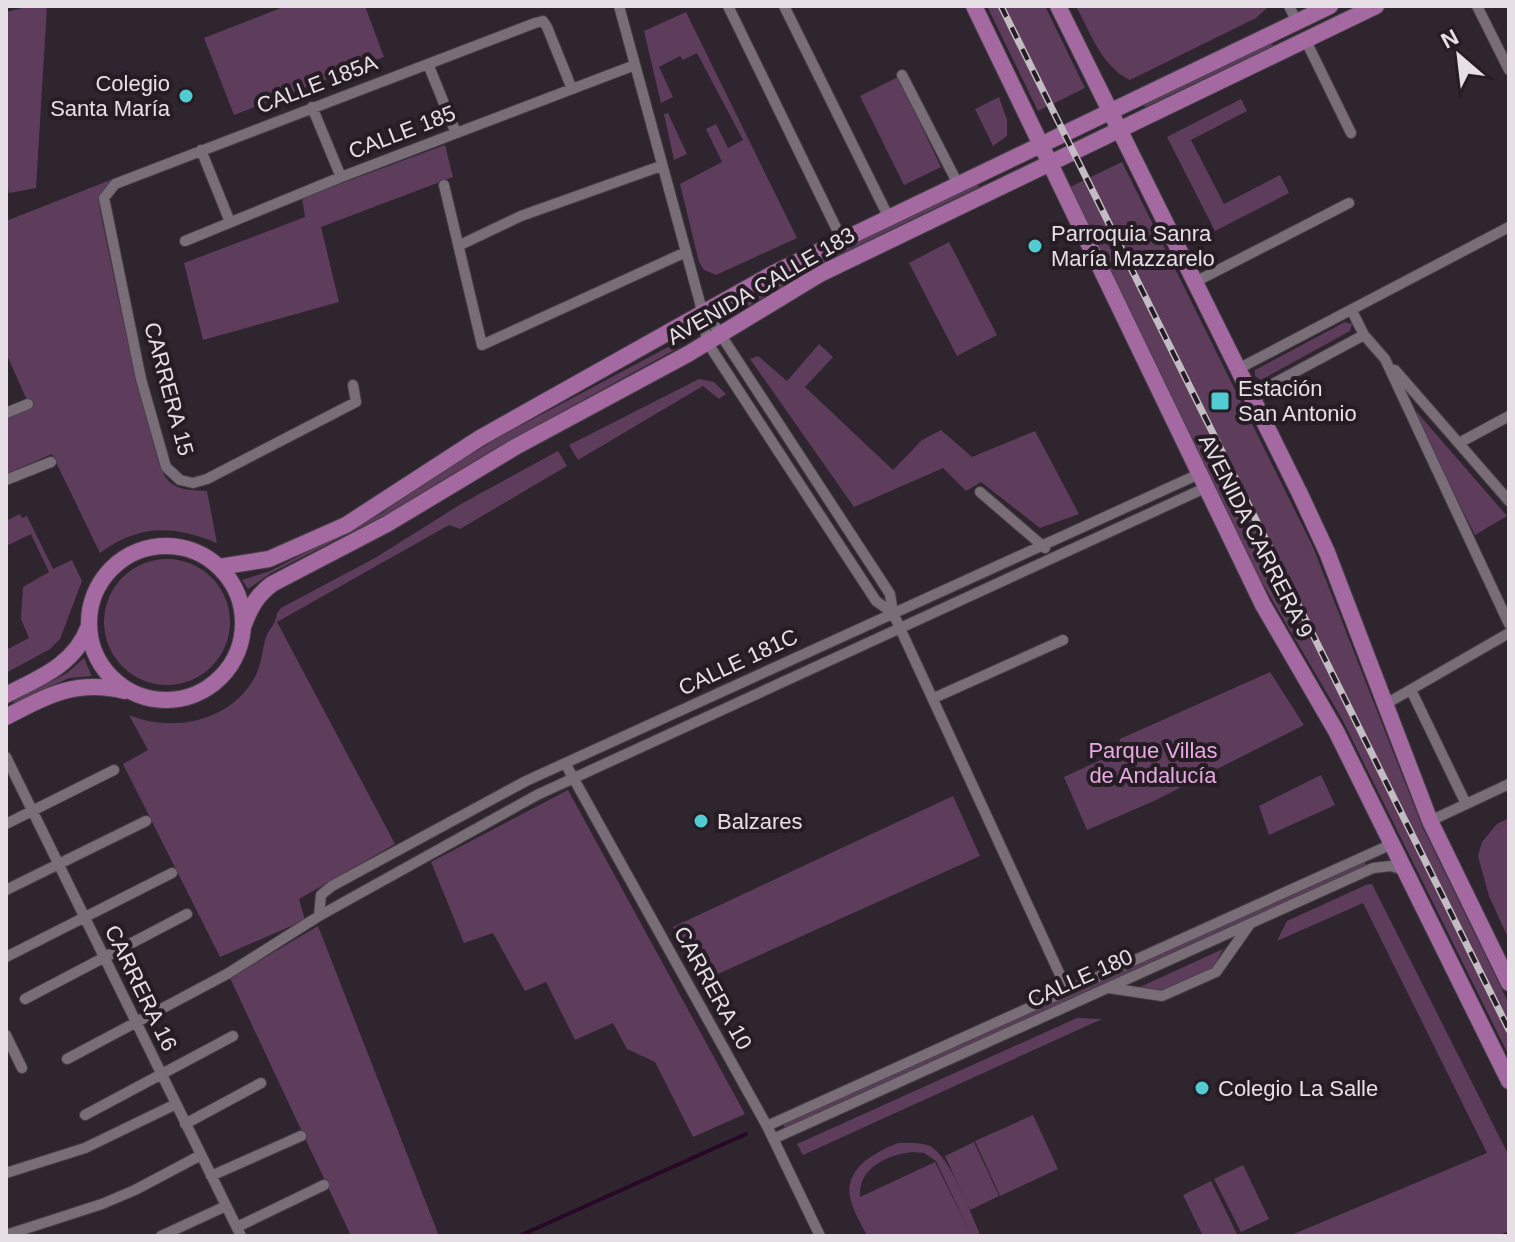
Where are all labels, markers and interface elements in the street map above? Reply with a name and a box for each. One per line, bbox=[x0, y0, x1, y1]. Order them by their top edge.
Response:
north arrow bbox=[1419, 16, 1499, 96]
text: N bbox=[1437, 24, 1463, 54]
street label: CALLE 185A bbox=[253, 49, 381, 118]
place label: Colegio Santa María bbox=[50, 71, 171, 121]
marker: Colegio Santa María bbox=[177, 87, 195, 105]
street label: CALLE 185 bbox=[345, 100, 459, 164]
place label: Parroquia Sanra María Mazzarelo bbox=[1051, 221, 1215, 271]
street label: AVENIDA CALLE 183 bbox=[663, 222, 859, 350]
marker: Parroquia Sanra María Mazzarelo bbox=[1026, 237, 1044, 255]
street label: CARRERA 15 bbox=[139, 320, 199, 458]
place label: Estación San Antonio bbox=[1238, 376, 1357, 426]
marker: Estación San Antonio bbox=[1209, 390, 1231, 412]
street label: AVENIDA CARRERA 9 bbox=[1194, 430, 1318, 642]
street label: CALLE 181C bbox=[675, 623, 802, 700]
park label: Parque Villas de Andalucía bbox=[1088, 738, 1218, 788]
place label: Balzares bbox=[717, 809, 803, 834]
marker: Balzares bbox=[692, 812, 710, 830]
street label: CARRERA 16 bbox=[100, 921, 182, 1055]
street label: CARRERA 10 bbox=[669, 922, 757, 1054]
street label: CALLE 180 bbox=[1024, 944, 1136, 1012]
place label: Colegio La Salle bbox=[1218, 1076, 1378, 1101]
marker: Colegio La Salle bbox=[1193, 1079, 1211, 1097]

